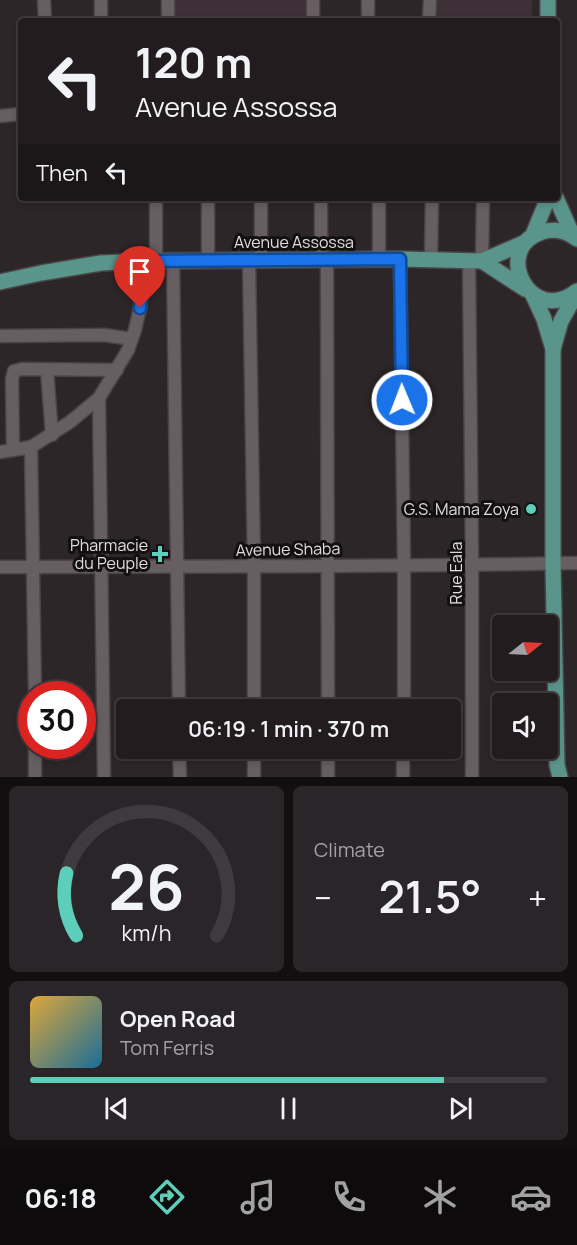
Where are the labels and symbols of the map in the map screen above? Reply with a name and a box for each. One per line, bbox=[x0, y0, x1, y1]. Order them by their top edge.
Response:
street label: Avenue Assossa bbox=[234, 231, 354, 253]
pin bbox=[114, 246, 165, 308]
position arrow bbox=[370, 368, 434, 432]
place label: G.S. Mama Zoya bbox=[404, 498, 519, 520]
marker: G.S. Mama Zoya bbox=[524, 502, 538, 516]
place label: Pharmacie du Peuple bbox=[70, 534, 148, 574]
street label: Avenue Shaba bbox=[236, 537, 340, 561]
street label: Rue Eala bbox=[445, 542, 467, 604]
marker: Pharmacie du Peuple bbox=[153, 547, 167, 561]
north arrow bbox=[492, 615, 558, 681]
speed limit sign: 30 bbox=[18, 681, 96, 759]

